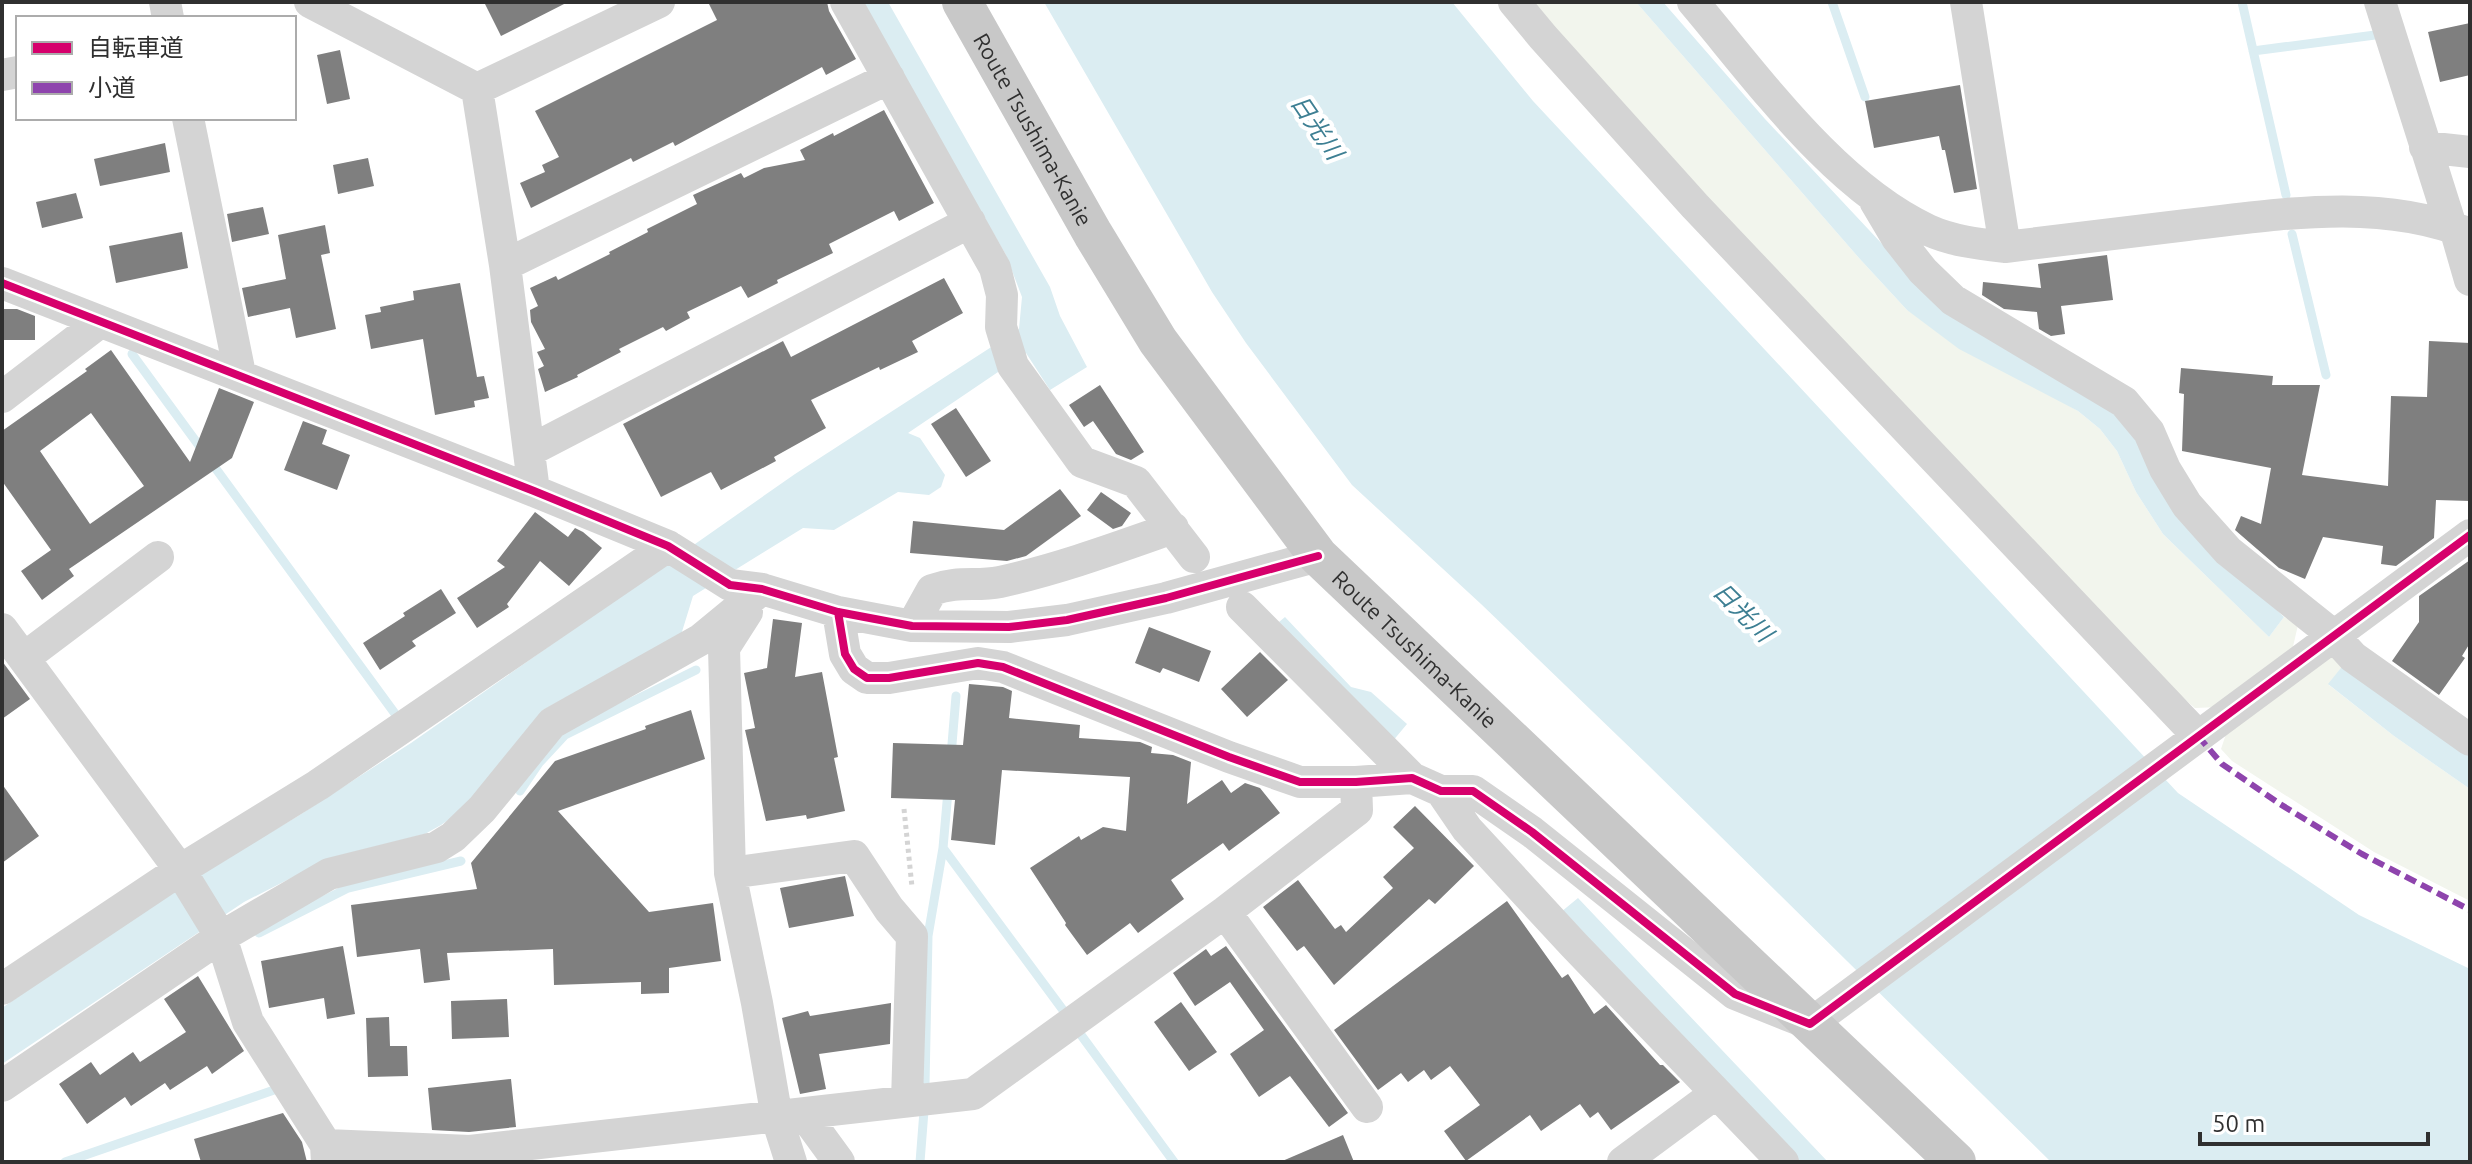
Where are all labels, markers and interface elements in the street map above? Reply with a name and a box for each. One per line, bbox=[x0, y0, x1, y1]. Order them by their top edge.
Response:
legend bbox=[16, 16, 296, 120]
street label: Route Tsushima-Kanie bbox=[969, 28, 1098, 230]
text: 自転車道 bbox=[88, 34, 184, 61]
text: 小道 bbox=[88, 74, 136, 101]
water label: 日光川 bbox=[1286, 90, 1350, 167]
street label: Route Tsushima-Kanie bbox=[1328, 565, 1503, 732]
water label: 日光川 bbox=[1708, 577, 1780, 649]
scale bar bbox=[2200, 1096, 2428, 1146]
text: 50 m bbox=[2212, 1110, 2265, 1137]

